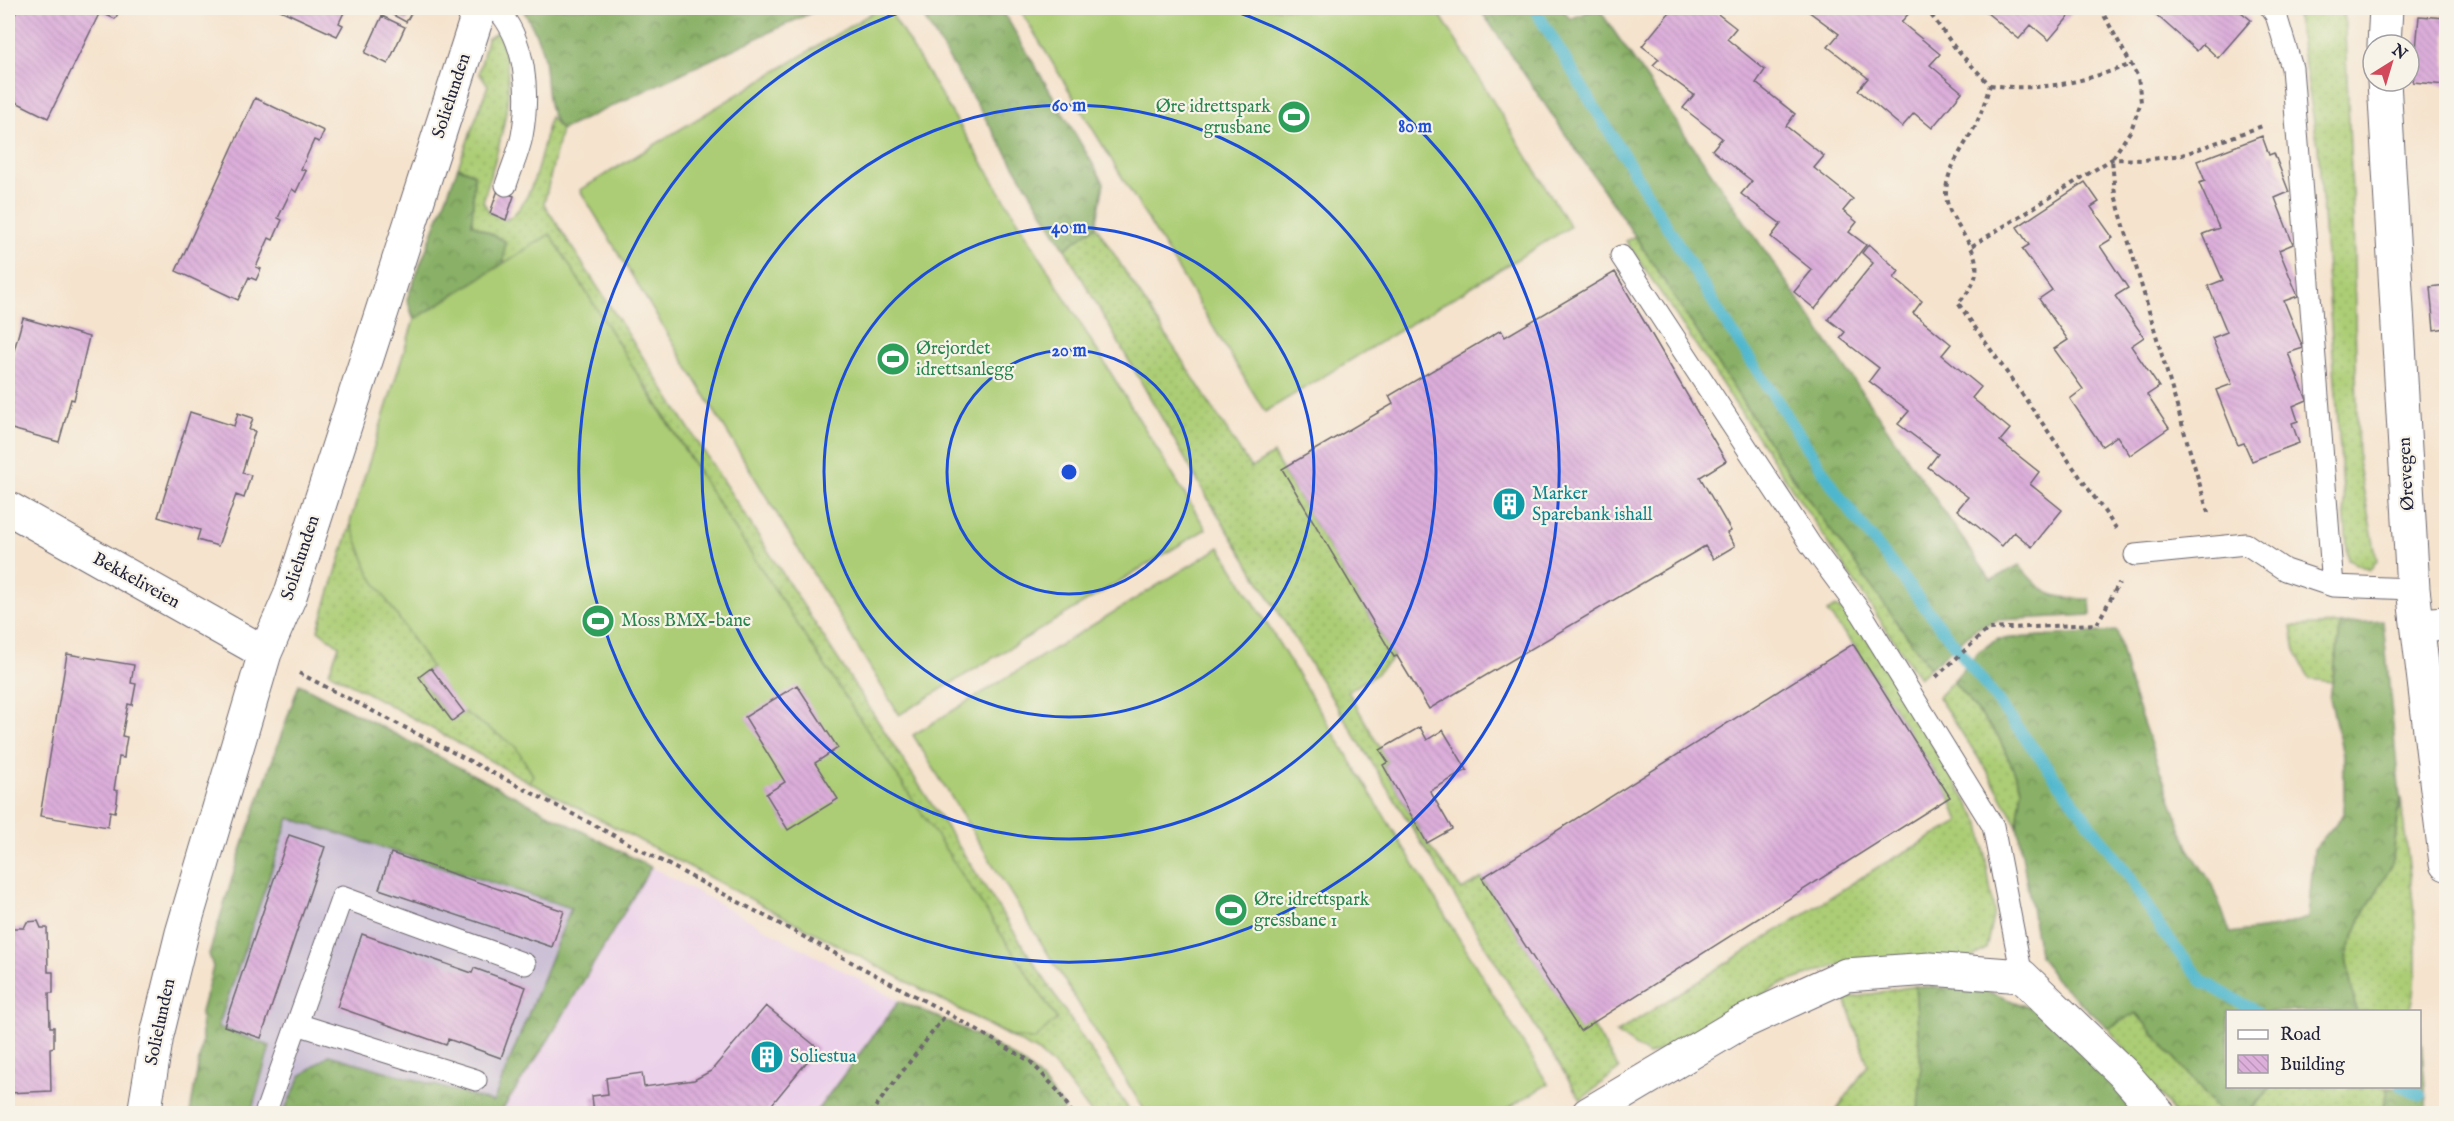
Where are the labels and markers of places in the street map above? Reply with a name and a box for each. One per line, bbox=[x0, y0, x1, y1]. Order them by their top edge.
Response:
place label: Øre idrettspark grusbane bbox=[1156, 96, 1271, 140]
sports icon: Øre idrettspark grusbane bbox=[1276, 99, 1312, 135]
place label: Ørejordet idrettsanlegg bbox=[916, 338, 1014, 382]
sports icon: Ørejordet idrettsanlegg bbox=[875, 341, 911, 377]
centre of rings bbox=[1059, 462, 1079, 482]
place label: Marker Sparebank ishall bbox=[1532, 483, 1653, 527]
building icon: Marker Sparebank ishall bbox=[1491, 486, 1527, 522]
sports icon: Moss BMX-bane bbox=[580, 603, 616, 639]
place label: Moss BMX-bane bbox=[621, 610, 751, 633]
place label: Øre idrettspark gressbane 1 bbox=[1254, 889, 1370, 933]
sports icon: Øre idrettspark gressbane 1 bbox=[1213, 892, 1249, 928]
building icon: Soliestua bbox=[749, 1039, 785, 1075]
place label: Soliestua bbox=[790, 1046, 857, 1069]

